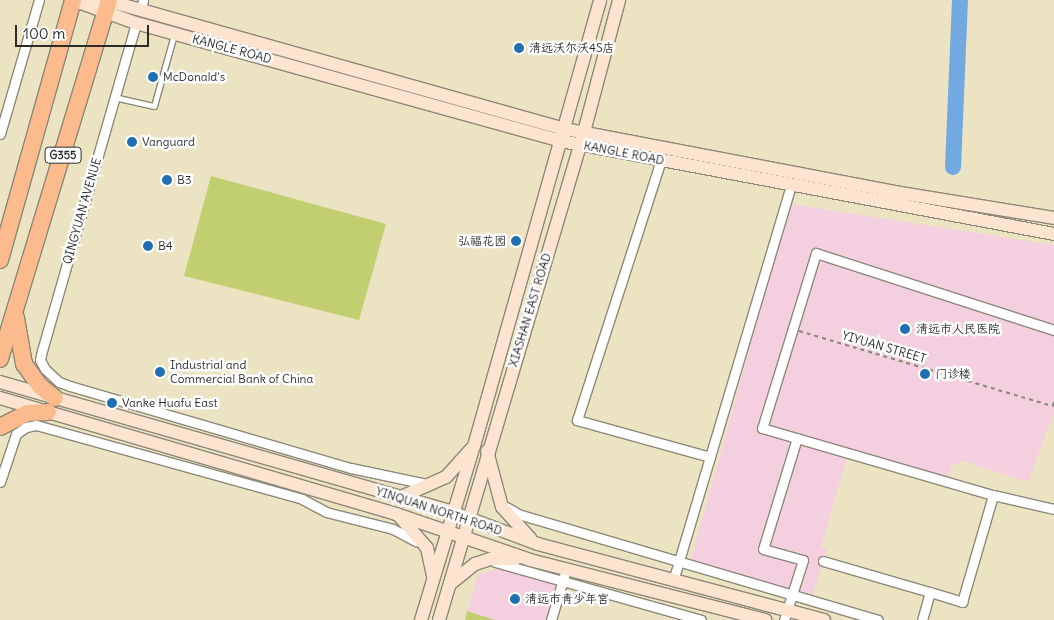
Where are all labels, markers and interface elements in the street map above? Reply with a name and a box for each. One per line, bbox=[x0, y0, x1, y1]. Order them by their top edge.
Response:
scale bar bbox=[18, 15, 151, 47]
text: 100 m bbox=[23, 24, 65, 43]
street label: KANGLE ROAD bbox=[191, 31, 273, 67]
place label: 清远沃尔沃4S店 bbox=[529, 41, 615, 55]
marker: 清远沃尔沃4S店 bbox=[513, 42, 525, 54]
place label: McDonald's bbox=[163, 70, 225, 84]
marker: McDonald's bbox=[147, 71, 159, 83]
place label: Vanguard bbox=[142, 135, 195, 149]
marker: Vanguard bbox=[126, 136, 138, 148]
street label: KANGLE ROAD bbox=[583, 138, 665, 168]
road number: G355 bbox=[44, 146, 82, 164]
street label: QINGYUAN AVENUE bbox=[60, 156, 104, 266]
place label: B3 bbox=[177, 173, 192, 187]
marker: B3 bbox=[161, 174, 173, 186]
place label: 弘福花园 bbox=[458, 234, 506, 248]
marker: 弘福花园 bbox=[510, 235, 522, 247]
place label: B4 bbox=[158, 239, 173, 253]
marker: B4 bbox=[142, 240, 154, 252]
street label: XIASHAN EAST ROAD bbox=[506, 251, 554, 369]
marker: 清远市人民医院 bbox=[898, 322, 912, 336]
place label: 清远市人民医院 bbox=[916, 322, 1000, 336]
street label: YIYUAN STREET bbox=[840, 328, 928, 366]
place label: Industrial and Commercial Bank of China bbox=[170, 358, 313, 386]
marker: Industrial and Commercial Bank of China bbox=[154, 366, 166, 378]
place label: 门诊楼 bbox=[935, 367, 971, 381]
marker: 门诊楼 bbox=[919, 368, 931, 380]
place label: Vanke Huafu East bbox=[122, 396, 218, 410]
marker: Vanke Huafu East bbox=[106, 397, 118, 409]
street label: YINQUAN NORTH ROAD bbox=[374, 484, 504, 538]
place label: 清远市青少年宫 bbox=[525, 592, 609, 606]
marker: 清远市青少年宫 bbox=[509, 593, 521, 605]

